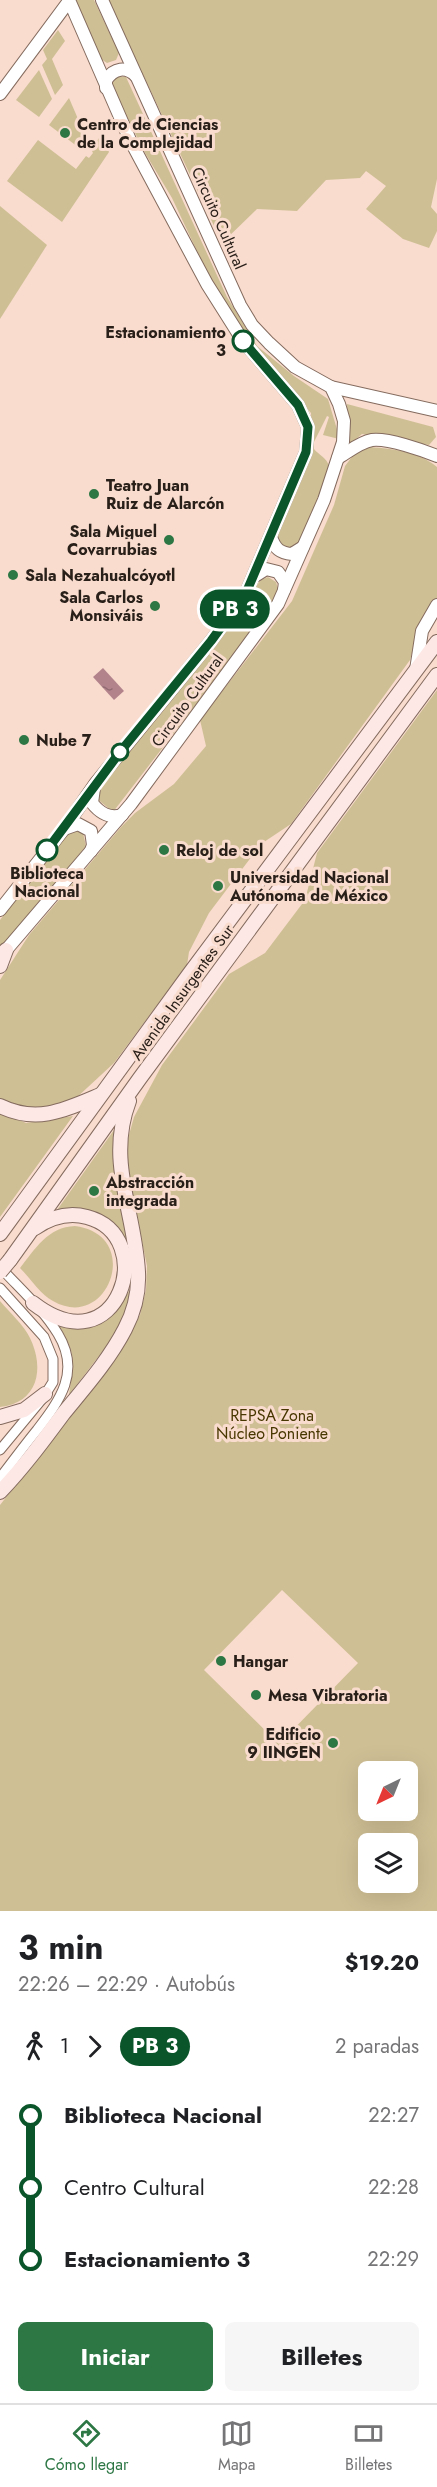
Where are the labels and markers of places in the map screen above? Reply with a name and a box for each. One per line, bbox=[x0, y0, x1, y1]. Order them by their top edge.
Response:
place label: Centro de Ciencias de la Complejidad bbox=[77, 113, 218, 154]
marker: Centro de Ciencias de la Complejidad bbox=[58, 126, 72, 140]
place label: Estacionamiento 3 bbox=[105, 321, 226, 362]
marker: Estacionamiento 3 bbox=[232, 330, 254, 352]
place label: Teatro Juan Ruiz de Alarcón bbox=[106, 474, 225, 515]
marker: Teatro Juan Ruiz de Alarcón bbox=[87, 487, 101, 501]
place label: Sala Miguel Covarrubias bbox=[67, 520, 157, 561]
marker: Sala Miguel Covarrubias bbox=[162, 533, 176, 547]
place label: Sala Nezahualcóyotl bbox=[25, 564, 175, 587]
marker: Sala Nezahualcóyotl bbox=[6, 568, 20, 582]
place label: Sala Carlos Monsiváis bbox=[59, 586, 143, 627]
marker: Sala Carlos Monsiváis bbox=[148, 599, 162, 613]
place label: Nube 7 bbox=[36, 729, 92, 752]
marker: Nube 7 bbox=[17, 733, 31, 747]
unlabelled marker bbox=[111, 743, 129, 761]
marker: Biblioteca Nacional bbox=[36, 839, 58, 861]
place label: Reloj de sol bbox=[176, 839, 263, 862]
marker: Reloj de sol bbox=[157, 843, 171, 857]
place label: Biblioteca Nacional bbox=[10, 862, 84, 903]
place label: Universidad Nacional Autónoma de México bbox=[229, 866, 389, 907]
marker: Universidad Nacional Autónoma de México bbox=[211, 879, 225, 893]
place label: Abstracción integrada bbox=[105, 1171, 194, 1212]
marker: Abstracción integrada bbox=[87, 1184, 101, 1198]
place label: Hangar bbox=[233, 1650, 289, 1673]
marker: Hangar bbox=[214, 1654, 228, 1668]
place label: Mesa Vibratoria bbox=[268, 1684, 388, 1707]
marker: Mesa Vibratoria bbox=[249, 1688, 263, 1702]
place label: Edificio 9 IINGEN bbox=[247, 1723, 321, 1764]
marker: Edificio 9 IINGEN bbox=[326, 1736, 340, 1750]

